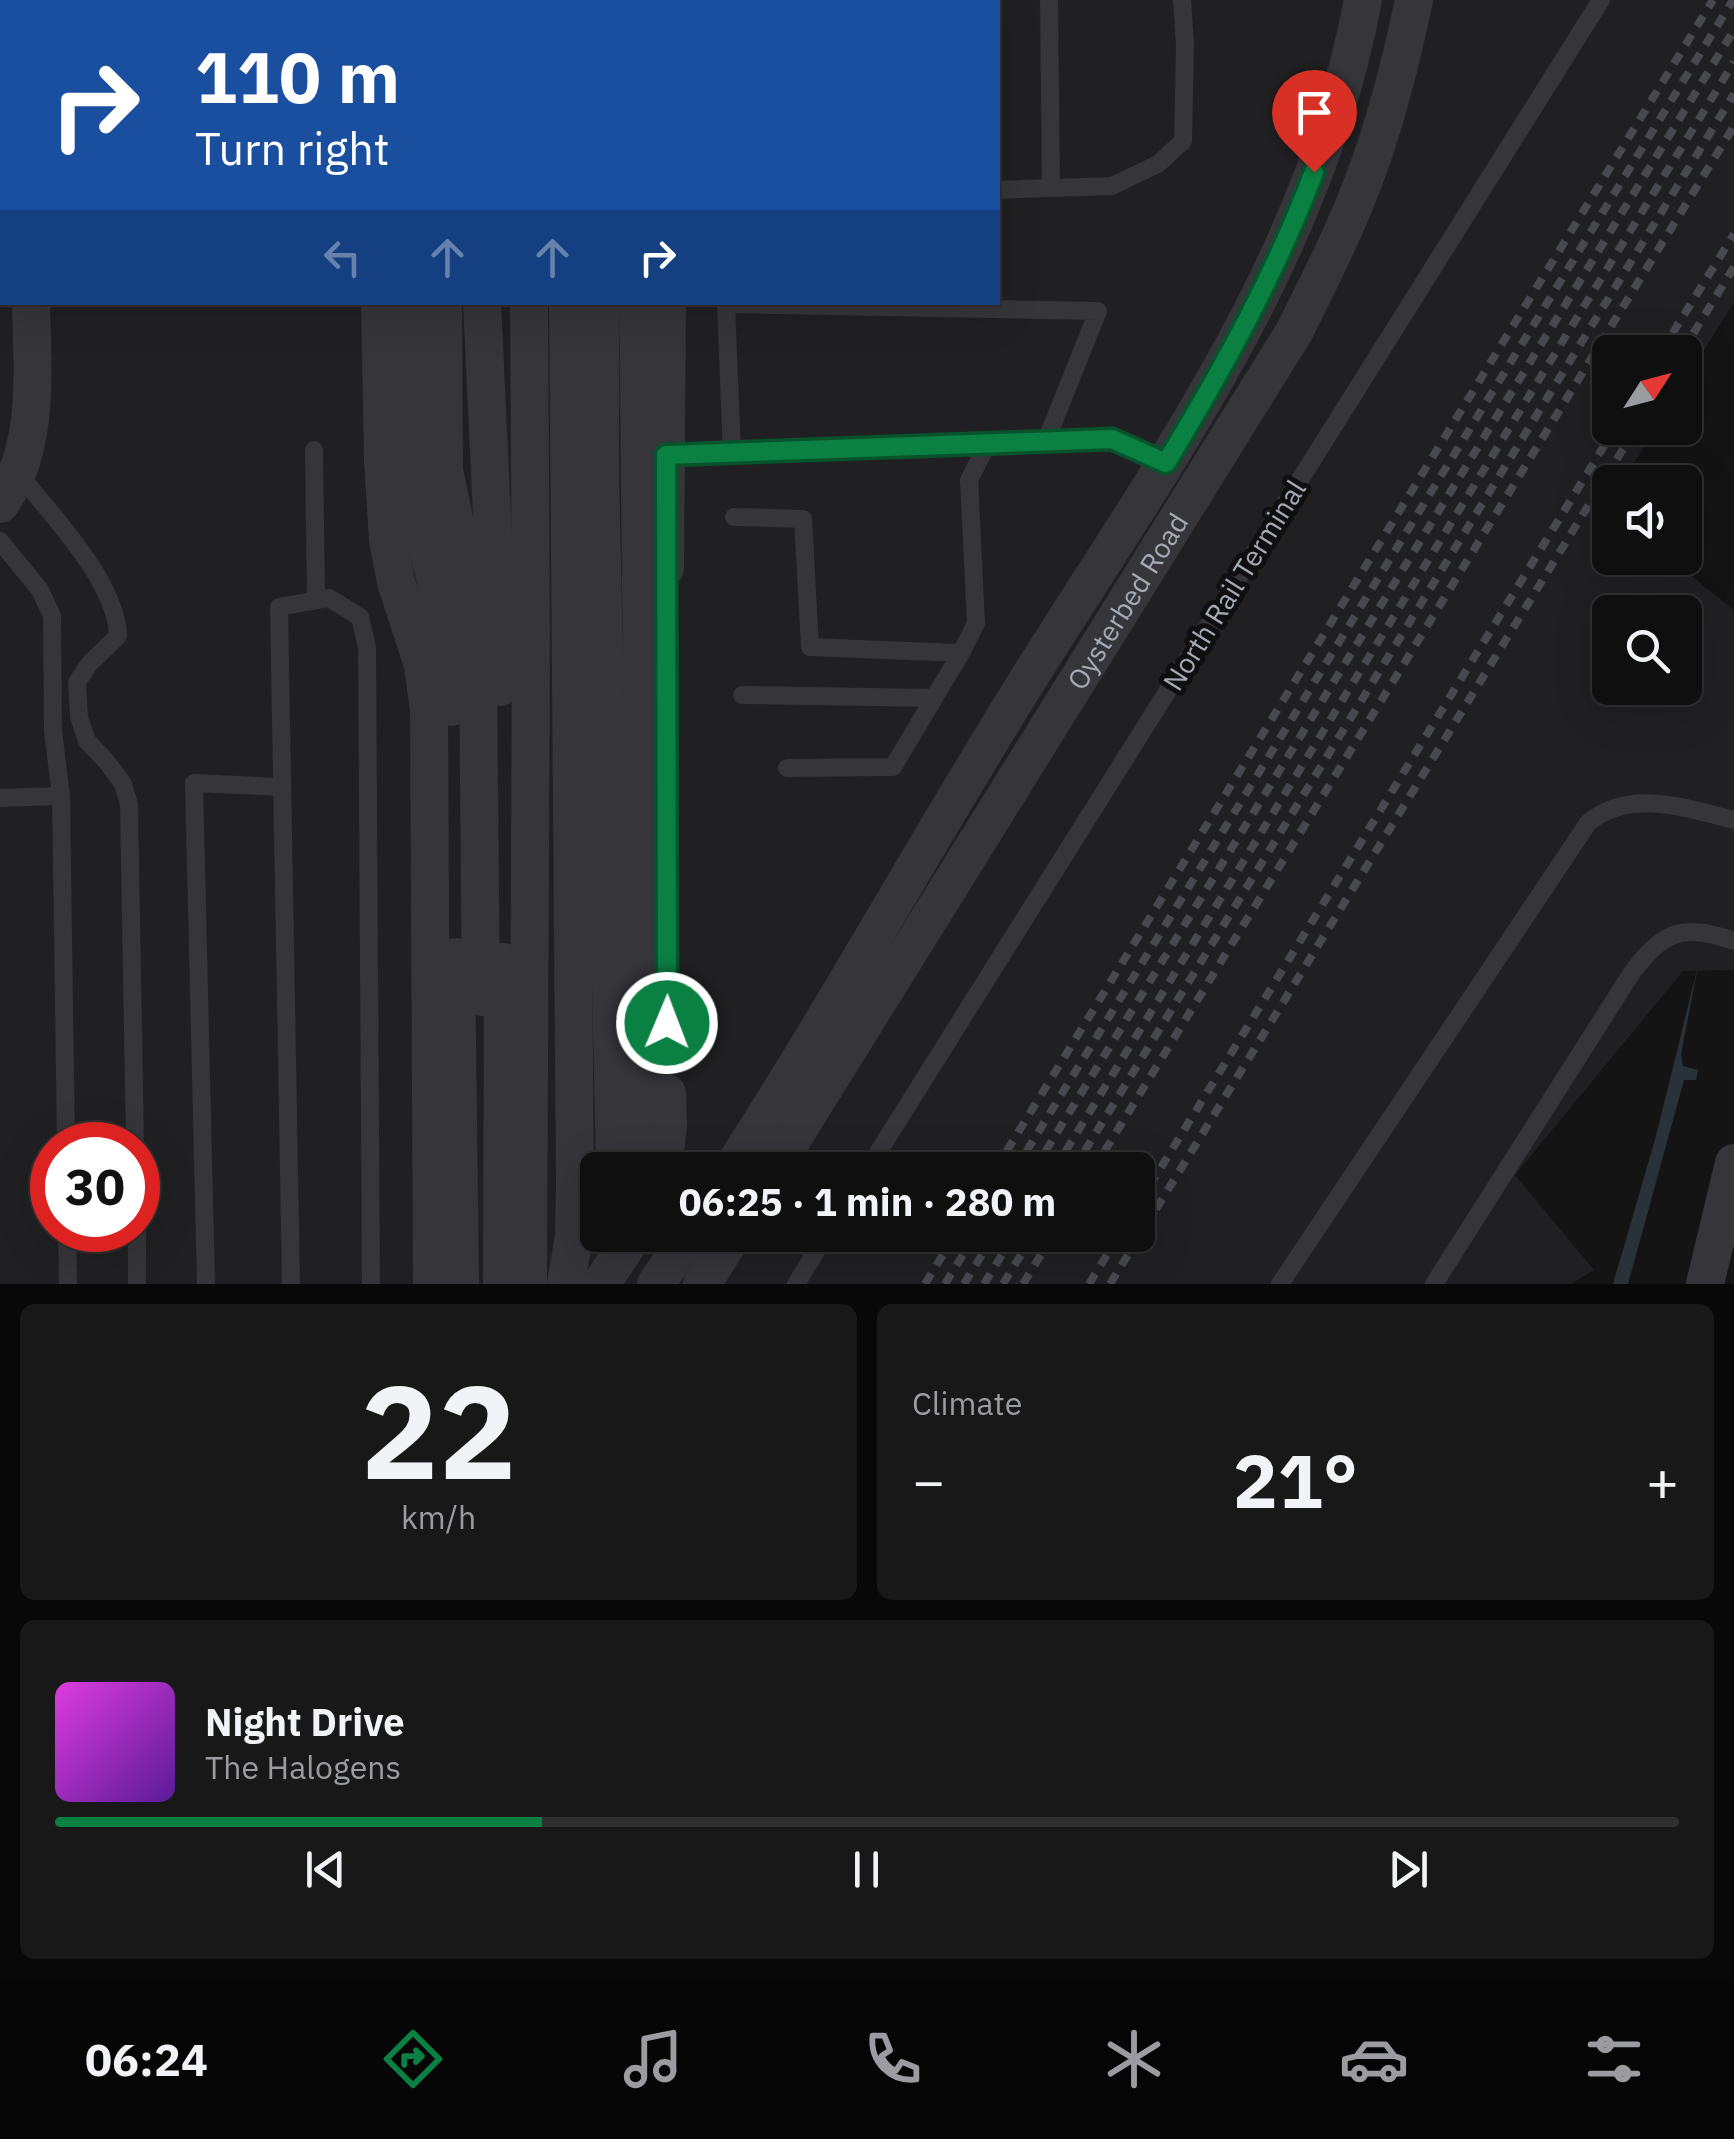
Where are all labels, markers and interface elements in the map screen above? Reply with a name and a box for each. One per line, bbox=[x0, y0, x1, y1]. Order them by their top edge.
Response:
text: 110 m bbox=[195, 31, 400, 122]
icon: right bbox=[30, 40, 160, 170]
pin bbox=[1272, 70, 1357, 173]
icon: arrive bbox=[1287, 85, 1342, 140]
text: Turn right bbox=[195, 119, 390, 177]
icon: left bbox=[315, 230, 370, 285]
icon: ahead bbox=[420, 230, 475, 285]
icon: ahead bbox=[525, 230, 580, 285]
icon: right bbox=[630, 230, 685, 285]
north arrow bbox=[1592, 335, 1702, 445]
map controls bbox=[1592, 335, 1702, 705]
button: sound bbox=[1592, 465, 1702, 575]
street label: North Rail Terminal bbox=[1154, 473, 1314, 697]
street label: Oysterbed Road bbox=[1058, 506, 1196, 696]
button: search bbox=[1592, 595, 1702, 705]
position arrow bbox=[615, 971, 719, 1075]
speed limit sign: 30 bbox=[30, 1122, 160, 1252]
text: 06:25 · 1 min · 280 m bbox=[679, 1177, 1056, 1226]
text: 22 bbox=[360, 1346, 517, 1515]
text: Climate bbox=[912, 1382, 1022, 1424]
text: 21° bbox=[1233, 1431, 1358, 1529]
text: − bbox=[912, 1445, 945, 1516]
text: + bbox=[1646, 1445, 1679, 1516]
text: km/h bbox=[401, 1496, 476, 1538]
text: Night Drive bbox=[205, 1697, 405, 1746]
text: The Halogens bbox=[205, 1746, 401, 1788]
icon: previous bbox=[298, 1842, 353, 1897]
icon: pause bbox=[839, 1842, 894, 1897]
icon: next bbox=[1381, 1842, 1436, 1897]
icon: directions bbox=[378, 2024, 448, 2094]
icon: music bbox=[618, 2024, 688, 2094]
icon: phone bbox=[858, 2024, 928, 2094]
icon: climate bbox=[1099, 2024, 1169, 2094]
icon: car bbox=[1339, 2024, 1409, 2094]
icon: filters bbox=[1579, 2024, 1649, 2094]
text: 06:24 bbox=[85, 2030, 208, 2088]

